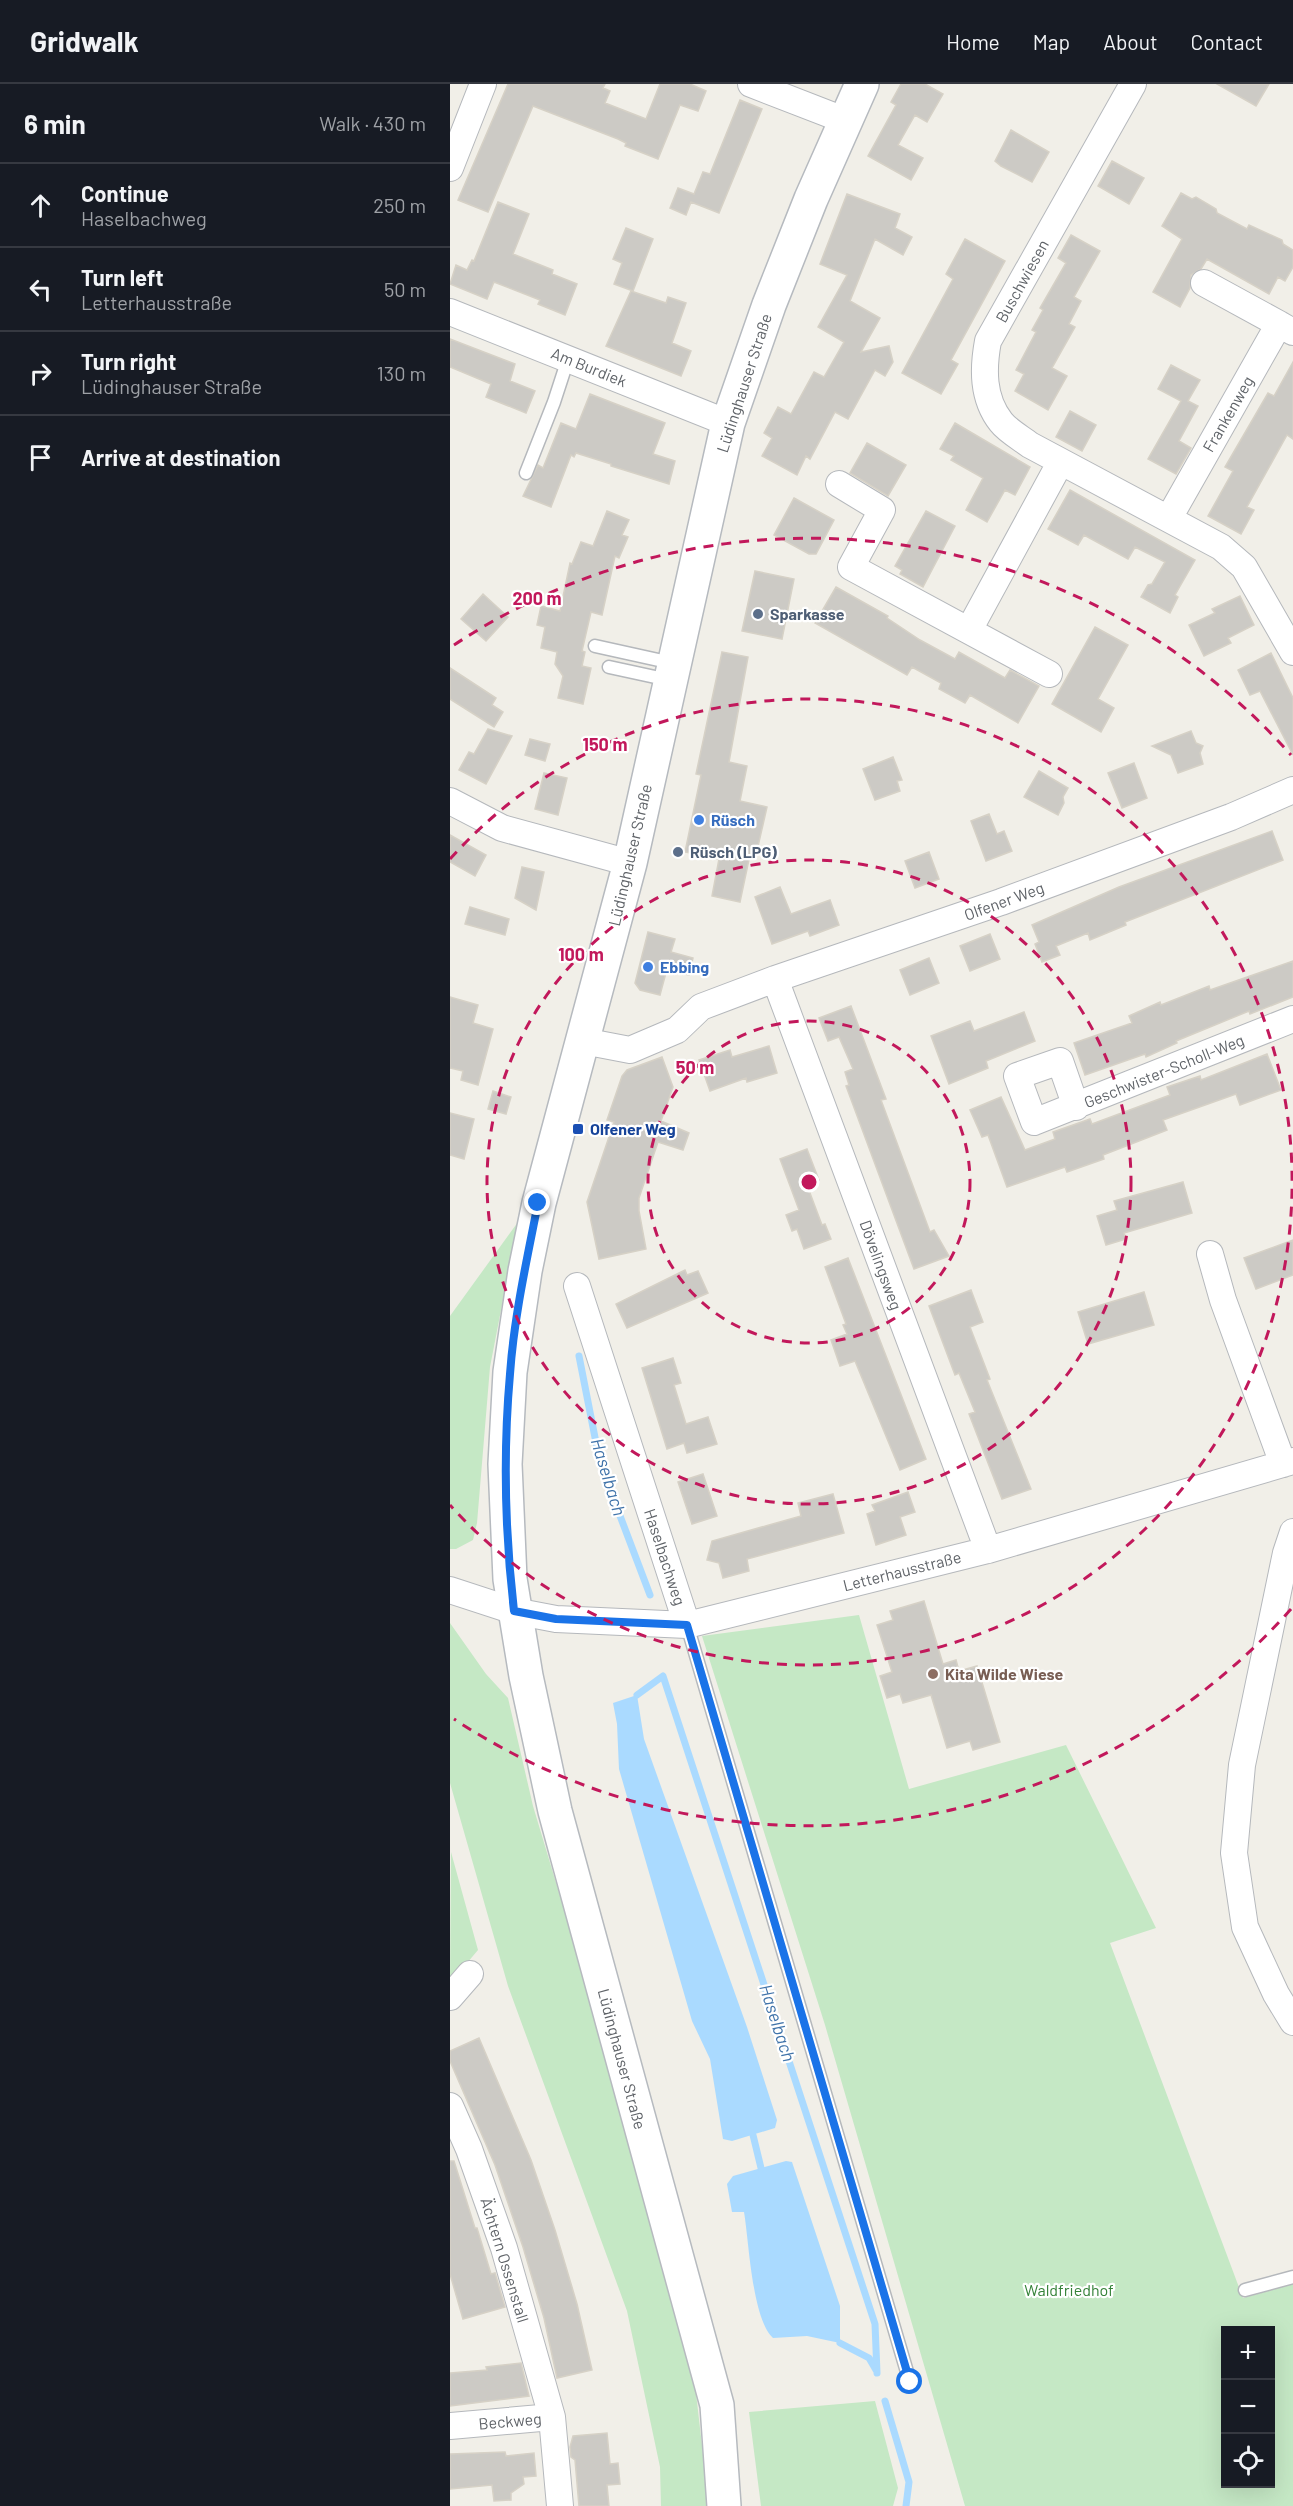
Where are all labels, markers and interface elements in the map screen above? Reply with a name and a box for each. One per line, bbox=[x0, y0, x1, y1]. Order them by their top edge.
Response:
text: Gridwalk bbox=[30, 24, 139, 58]
text: Home bbox=[946, 29, 1000, 54]
text: Map bbox=[1033, 29, 1070, 54]
text: About bbox=[1103, 29, 1158, 54]
text: Contact bbox=[1191, 29, 1263, 54]
text: 6 min bbox=[24, 108, 86, 139]
text: Walk · 430 m bbox=[319, 111, 426, 135]
text: Continue bbox=[81, 180, 169, 206]
icon: ahead bbox=[24, 189, 57, 222]
text: 250 m bbox=[373, 193, 426, 217]
text: Haselbachweg bbox=[81, 206, 207, 230]
street label: Buschwiesen bbox=[991, 236, 1052, 325]
text: Turn left bbox=[81, 264, 164, 290]
icon: left bbox=[24, 273, 57, 306]
text: 50 m bbox=[384, 277, 426, 301]
text: Letterhausstraße bbox=[81, 290, 232, 314]
street label: Lüdinghauser Straße bbox=[712, 311, 775, 455]
street label: Am Burdiek bbox=[549, 343, 630, 390]
text: Turn right bbox=[81, 348, 176, 374]
icon: right bbox=[24, 357, 57, 390]
text: 130 m bbox=[377, 361, 426, 385]
street label: Frankenweg bbox=[1198, 372, 1257, 455]
text: Lüdinghauser Straße bbox=[81, 374, 262, 398]
icon: arrive bbox=[24, 441, 57, 474]
text: Arrive at destination bbox=[81, 444, 280, 470]
text: 200 m bbox=[512, 587, 562, 609]
place label: Sparkasse bbox=[770, 604, 845, 623]
marker: Sparkasse bbox=[751, 607, 765, 621]
text: 150 m bbox=[583, 733, 627, 755]
street label: Lüdinghauser Straße bbox=[604, 782, 655, 928]
place label: Rüsch bbox=[711, 810, 755, 829]
marker: Rüsch bbox=[692, 813, 706, 827]
place label: Rüsch (LPG) bbox=[690, 842, 777, 861]
marker: Rüsch (LPG) bbox=[671, 845, 685, 859]
street label: Olfener Weg bbox=[961, 877, 1046, 924]
text: 100 m bbox=[558, 943, 604, 965]
place label: Ebbing bbox=[660, 957, 709, 976]
marker: Ebbing bbox=[641, 960, 655, 974]
street label: Geschwister-Scholl-Weg bbox=[1081, 1030, 1247, 1111]
text: 50 m bbox=[676, 1056, 714, 1078]
place label: Olfener Weg bbox=[590, 1119, 676, 1138]
marker: Olfener Weg bbox=[571, 1122, 585, 1136]
centre of rings bbox=[799, 1172, 819, 1192]
route end bbox=[524, 1189, 550, 1215]
street label: Dövelingsweg bbox=[856, 1217, 907, 1312]
water label: Haselbach bbox=[587, 1435, 631, 1518]
street label: Haselbachweg bbox=[641, 1506, 690, 1608]
street label: Letterhausstraße bbox=[841, 1547, 963, 1594]
place label: Kita Wilde Wiese bbox=[945, 1664, 1064, 1683]
marker: Kita Wilde Wiese bbox=[926, 1667, 940, 1681]
water label: Haselbach bbox=[755, 1981, 801, 2064]
street label: Lüdinghauser Straße bbox=[595, 1986, 650, 2131]
street label: Ächtern Ossenstall bbox=[477, 2195, 533, 2325]
park label: Waldfriedhof bbox=[1024, 2280, 1114, 2299]
map controls bbox=[1221, 2326, 1275, 2488]
button: + bbox=[1221, 2326, 1275, 2380]
route start bbox=[896, 2368, 922, 2394]
button: − bbox=[1221, 2380, 1275, 2434]
street label: Beckweg bbox=[478, 2408, 542, 2433]
button: locate bbox=[1221, 2434, 1275, 2488]

